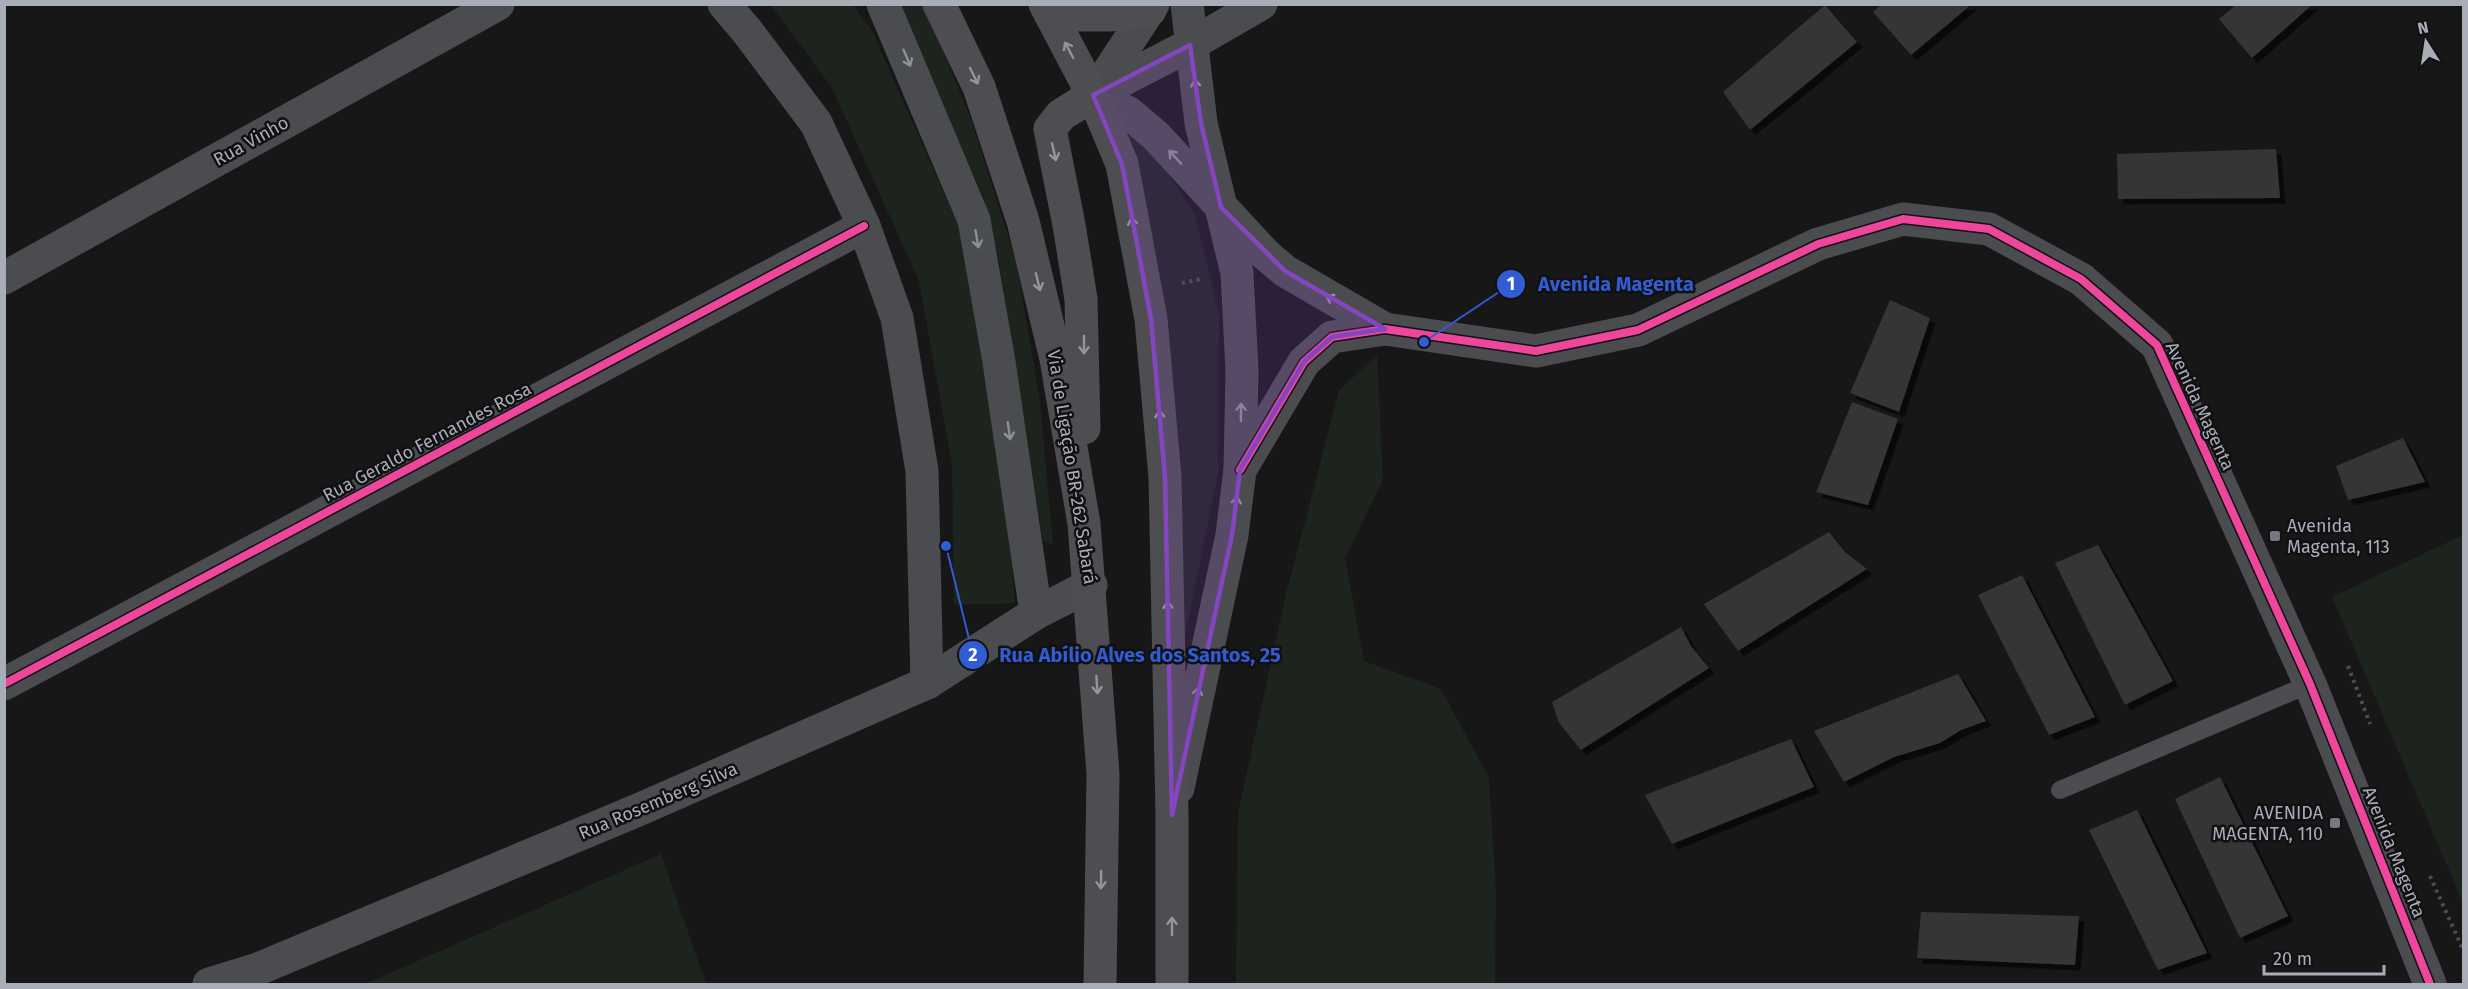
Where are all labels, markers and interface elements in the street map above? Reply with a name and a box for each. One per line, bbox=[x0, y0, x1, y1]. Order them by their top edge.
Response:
north arrow bbox=[2396, 12, 2456, 72]
text: N bbox=[2416, 17, 2430, 38]
one-way arrow bbox=[1063, 42, 1075, 59]
one-way arrow bbox=[902, 48, 913, 66]
one-way arrow bbox=[968, 67, 980, 85]
one-way arrow bbox=[1190, 78, 1201, 98]
street label: Rua Vinho bbox=[210, 111, 292, 171]
one-way arrow bbox=[1048, 143, 1060, 162]
one-way arrow bbox=[1167, 149, 1182, 164]
one-way arrow bbox=[1128, 217, 1139, 236]
one-way arrow bbox=[972, 229, 983, 248]
callout: Avenida Magenta bbox=[1496, 265, 1706, 303]
one-way arrow bbox=[1032, 272, 1044, 291]
text: Avenida Magenta bbox=[1537, 272, 1694, 296]
text: 1 bbox=[1507, 273, 1515, 295]
one-way arrow bbox=[1326, 294, 1343, 306]
one-way arrow bbox=[1078, 335, 1090, 355]
street label: Avenida Magenta bbox=[2161, 338, 2239, 474]
street label: Via de Ligação BR-262 Sabará bbox=[1043, 348, 1101, 586]
street label: Rua Geraldo Fernandes Rosa bbox=[319, 378, 535, 506]
one-way arrow bbox=[1235, 402, 1247, 422]
one-way arrow bbox=[1154, 410, 1165, 430]
one-way arrow bbox=[1004, 421, 1015, 441]
one-way arrow bbox=[1230, 496, 1241, 516]
place label: Avenida Magenta, 113 bbox=[2287, 515, 2390, 558]
marker: Avenida Magenta, 113 bbox=[2268, 529, 2282, 543]
one-way arrow bbox=[1162, 600, 1173, 620]
callout: Rua Abílio Alves dos Santos, 25 bbox=[958, 636, 1293, 674]
text: Rua Abílio Alves dos Santos, 25 bbox=[999, 643, 1281, 667]
text: 2 bbox=[968, 644, 978, 666]
one-way arrow bbox=[1092, 675, 1103, 695]
one-way arrow bbox=[1192, 687, 1204, 706]
street label: Rua Rosemberg Silva bbox=[575, 758, 741, 844]
street label: Avenida Magenta bbox=[2358, 783, 2430, 921]
place label: AVENIDA MAGENTA, 110 bbox=[2212, 802, 2324, 845]
marker: AVENIDA MAGENTA, 110 bbox=[2328, 816, 2342, 830]
one-way arrow bbox=[1095, 869, 1107, 889]
one-way arrow bbox=[1166, 917, 1178, 937]
scale bar bbox=[2264, 938, 2384, 976]
text: 20 m bbox=[2273, 948, 2312, 970]

